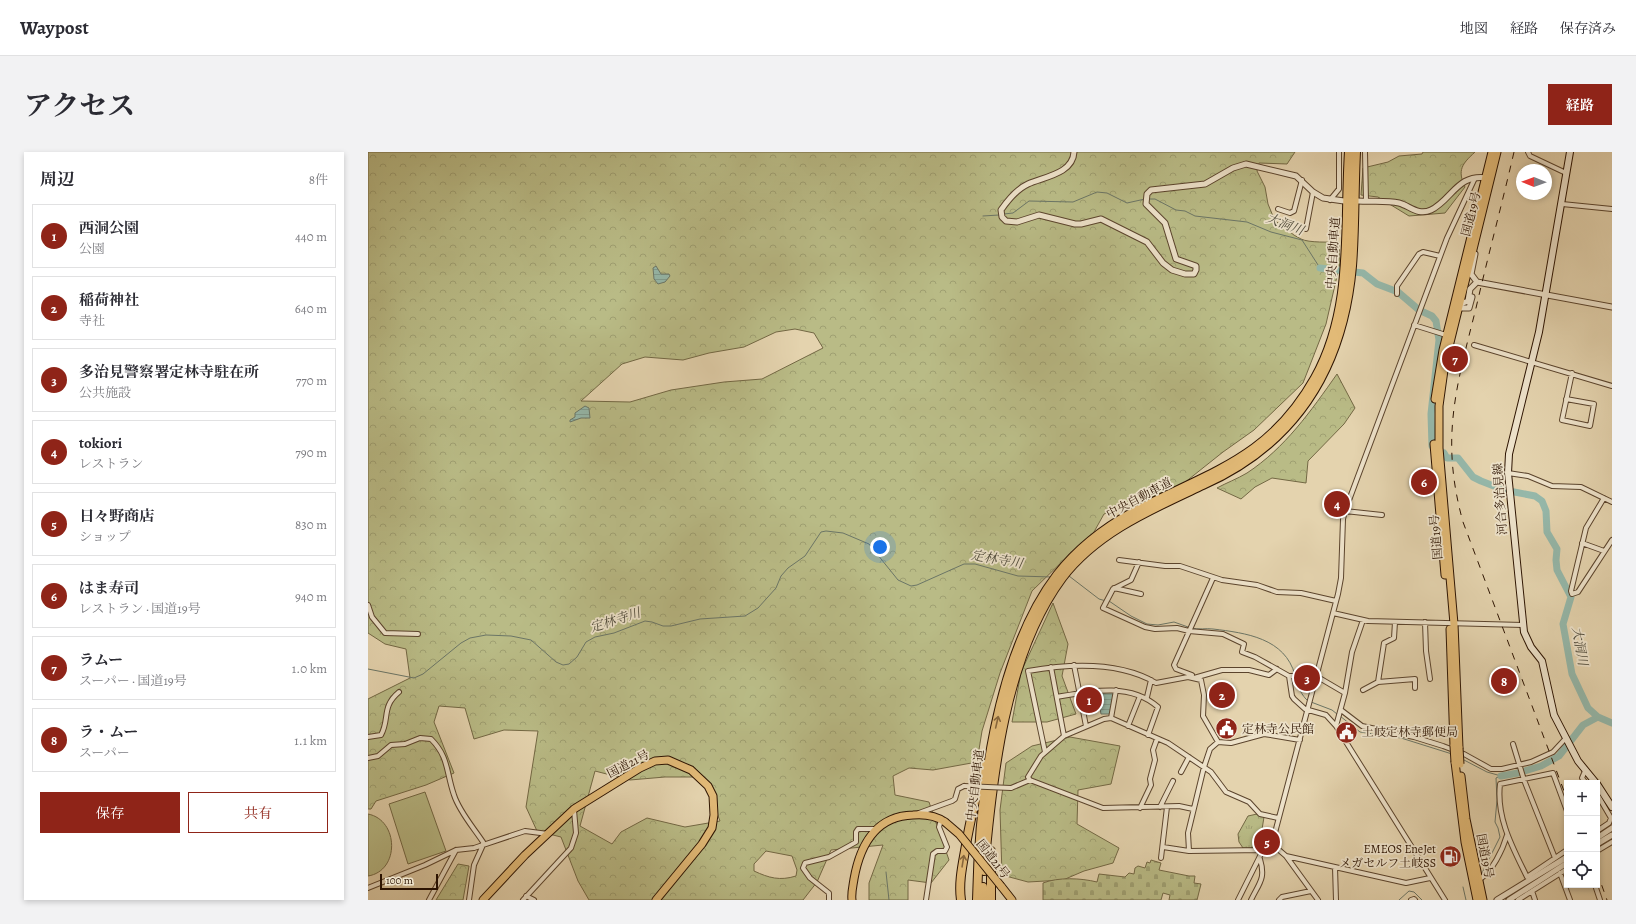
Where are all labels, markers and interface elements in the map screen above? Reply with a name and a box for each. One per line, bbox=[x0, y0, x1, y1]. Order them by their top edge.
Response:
text: Waypost bbox=[20, 15, 89, 41]
text: 地図 bbox=[1460, 19, 1488, 38]
text: 経路 bbox=[1510, 19, 1538, 38]
text: 保存済み bbox=[1560, 19, 1616, 38]
button: 経路 bbox=[1548, 84, 1612, 125]
text: アクセス bbox=[24, 87, 135, 125]
north arrow bbox=[1516, 164, 1552, 200]
text: 周辺 bbox=[40, 168, 74, 191]
text: 8件 bbox=[309, 171, 328, 188]
street label: 国道19号 bbox=[1458, 190, 1484, 238]
water label: 大洞川 bbox=[1264, 209, 1308, 240]
street label: 中央自動車道 bbox=[1323, 217, 1343, 289]
text: 西洞公園 bbox=[79, 218, 139, 238]
text: 1 bbox=[52, 228, 56, 245]
text: 440 m bbox=[295, 228, 327, 245]
text: 公園 bbox=[79, 240, 105, 257]
text: 稲荷神社 bbox=[79, 290, 139, 310]
text: 2 bbox=[51, 300, 57, 317]
text: 640 m bbox=[295, 300, 327, 317]
text: 寺社 bbox=[79, 312, 105, 329]
pin: 7 bbox=[1442, 344, 1468, 374]
text: 多治見警察署定林寺駐在所 bbox=[79, 362, 259, 382]
text: 3 bbox=[51, 372, 57, 389]
text: 770 m bbox=[296, 372, 327, 389]
text: 公共施設 bbox=[79, 384, 131, 401]
text: tokiori bbox=[79, 433, 122, 453]
text: 4 bbox=[51, 444, 57, 461]
text: 790 m bbox=[295, 444, 327, 461]
text: レストラン bbox=[79, 455, 144, 472]
street label: 河合多治見線 bbox=[1490, 463, 1510, 535]
pin: 6 bbox=[1411, 467, 1437, 497]
street label: 中央自動車道 bbox=[1103, 474, 1175, 522]
pin: 4 bbox=[1324, 489, 1350, 519]
text: 日々野商店 bbox=[79, 506, 154, 526]
street label: 国道19号 bbox=[1426, 514, 1446, 560]
text: 5 bbox=[51, 516, 57, 533]
text: 830 m bbox=[295, 516, 327, 533]
text: ショップ bbox=[79, 528, 131, 545]
your location bbox=[870, 537, 890, 557]
water label: 定林寺川 bbox=[970, 546, 1026, 572]
text: はま寿司 bbox=[79, 578, 139, 598]
text: 6 bbox=[51, 588, 57, 605]
text: 940 m bbox=[295, 588, 327, 605]
text: レストラン · 国道19号 bbox=[79, 600, 201, 617]
water label: 定林寺川 bbox=[588, 603, 644, 636]
water label: 大洞川 bbox=[1568, 625, 1592, 669]
text: ラムー bbox=[79, 650, 123, 670]
text: 7 bbox=[51, 660, 57, 677]
text: 1.0 km bbox=[292, 660, 327, 677]
pin: 3 bbox=[1294, 663, 1320, 693]
pin: 8 bbox=[1491, 666, 1517, 696]
text: スーパー · 国道19号 bbox=[79, 672, 187, 689]
pin: 2 bbox=[1209, 680, 1235, 710]
pin: 1 bbox=[1076, 685, 1102, 715]
one-way arrow bbox=[994, 716, 1001, 729]
public building icon: 定林寺公民館 bbox=[1214, 716, 1240, 742]
public building icon: 土岐定林寺郵便局 bbox=[1334, 719, 1360, 745]
place label: 定林寺公民館 bbox=[1242, 721, 1314, 737]
text: ラ・ムー bbox=[79, 722, 138, 742]
place label: 土岐定林寺郵便局 bbox=[1362, 724, 1458, 740]
text: 8 bbox=[51, 732, 57, 749]
text: 1.1 km bbox=[294, 732, 327, 749]
text: スーパー bbox=[79, 744, 130, 761]
street label: 国道21号 bbox=[604, 746, 652, 782]
street label: 中央自動車道 bbox=[963, 748, 987, 822]
map controls bbox=[1564, 780, 1600, 888]
button: + bbox=[1564, 780, 1600, 816]
button: 保存 bbox=[40, 792, 180, 833]
button: 共有 bbox=[188, 792, 328, 833]
button: − bbox=[1564, 816, 1600, 852]
pin: 5 bbox=[1254, 827, 1280, 857]
street label: 国道19号 bbox=[1473, 832, 1497, 880]
street label: 国道21号 bbox=[973, 836, 1013, 882]
place label: EMEOS EneJet メガセルフ土岐SS bbox=[1339, 841, 1436, 871]
fuel station icon: EMEOS EneJet メガセルフ土岐SS bbox=[1438, 843, 1464, 869]
button: locate bbox=[1564, 852, 1600, 888]
one-way arrow bbox=[959, 855, 967, 868]
scale bar bbox=[380, 872, 438, 891]
text: 100 m bbox=[386, 873, 413, 888]

